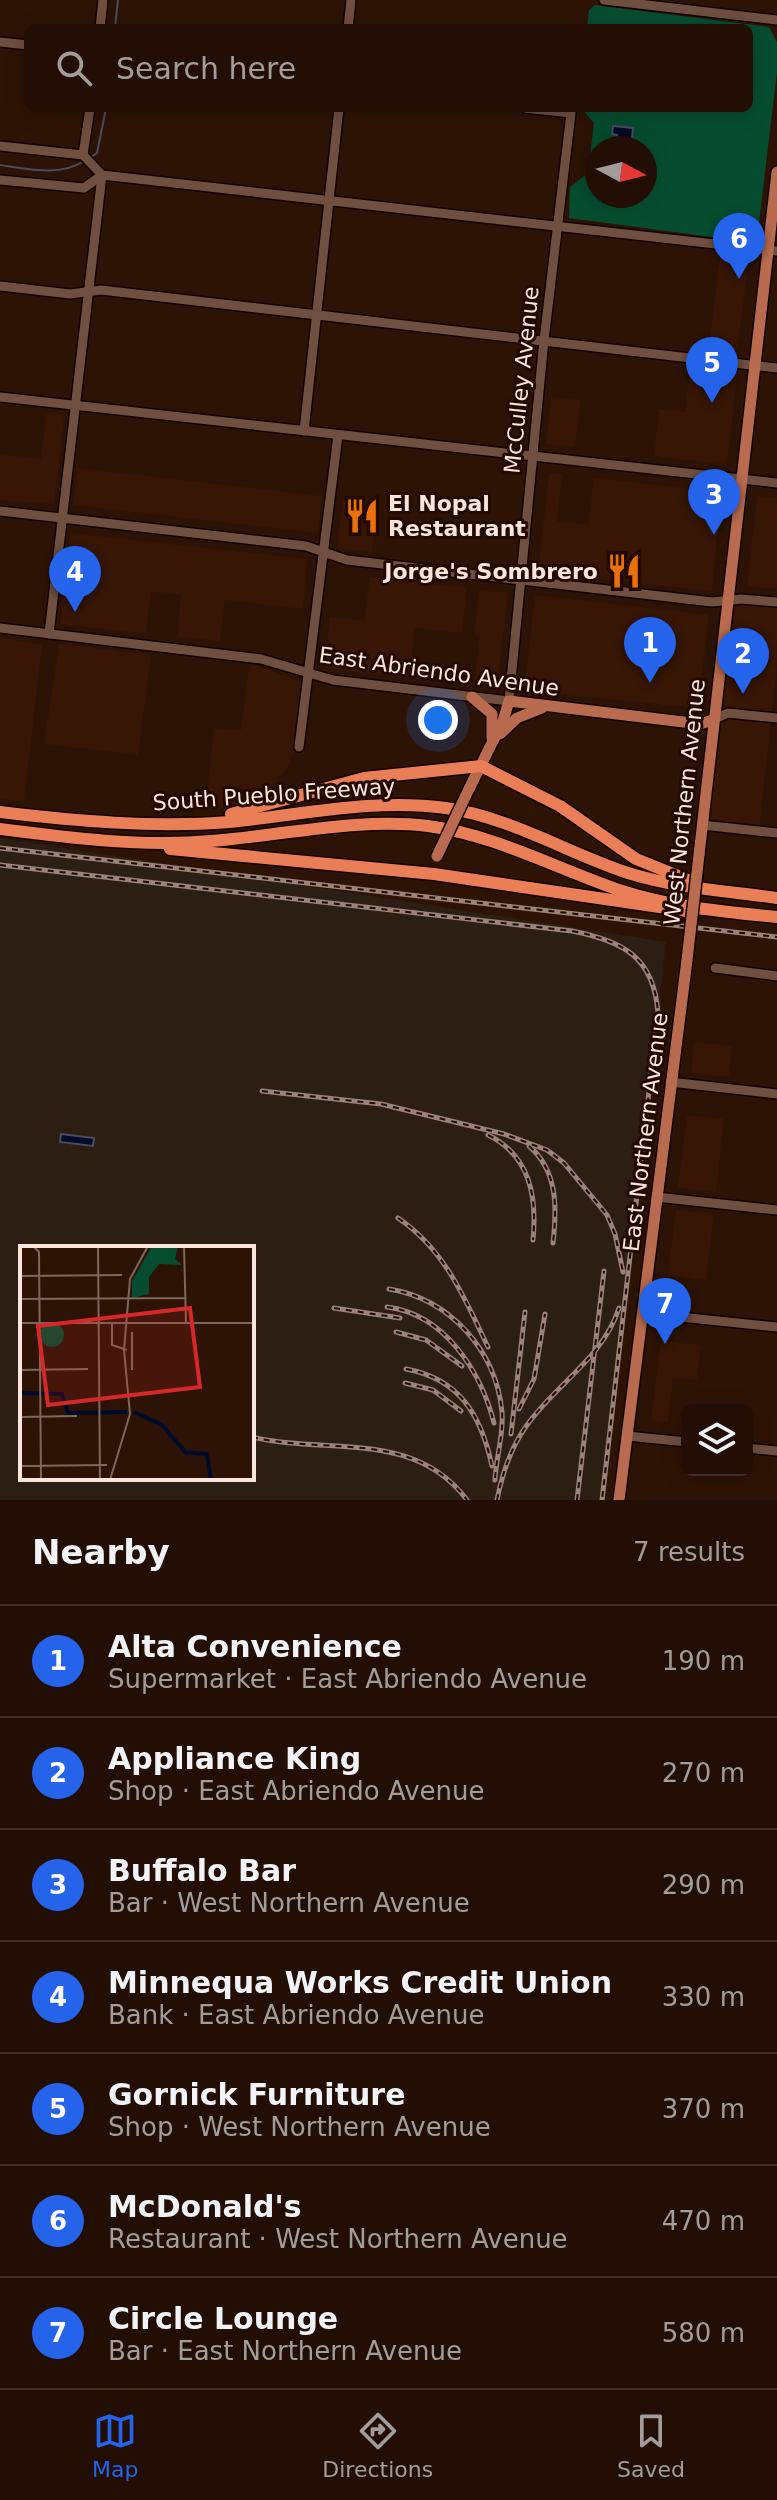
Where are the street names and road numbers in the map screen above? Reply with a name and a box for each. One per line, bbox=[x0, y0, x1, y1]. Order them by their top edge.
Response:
street label: McCulley Avenue bbox=[499, 285, 544, 475]
street label: East Abriendo Avenue bbox=[317, 642, 561, 701]
street label: West Northern Avenue bbox=[659, 678, 710, 926]
street label: South Pueblo Freeway bbox=[152, 774, 396, 815]
street label: East Northern Avenue bbox=[618, 1011, 673, 1253]

